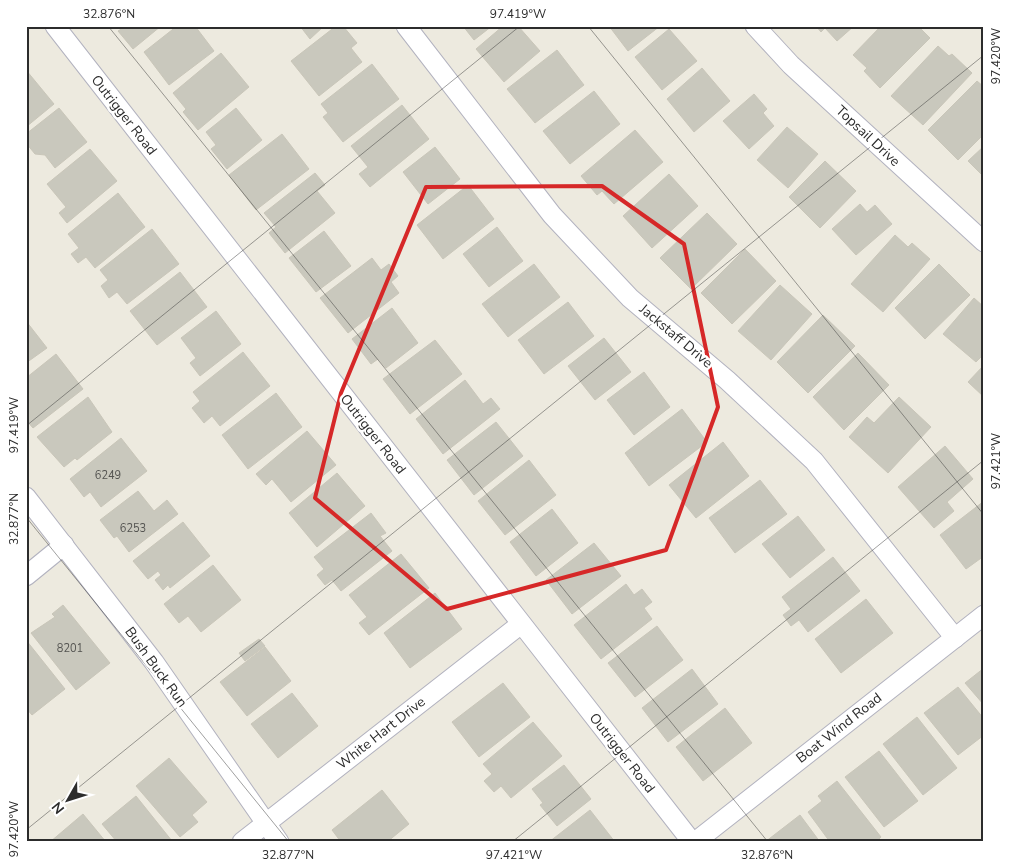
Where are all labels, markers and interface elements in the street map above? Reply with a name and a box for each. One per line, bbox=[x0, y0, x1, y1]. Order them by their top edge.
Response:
text: 32.876°N bbox=[83, 6, 135, 22]
text: 97.419°W bbox=[490, 6, 546, 22]
text: 97.420°W bbox=[988, 28, 1004, 84]
street label: Outrigger Road bbox=[87, 71, 161, 159]
street label: Topsail Drive bbox=[832, 101, 904, 171]
street label: Jackstaff Drive bbox=[635, 299, 717, 372]
street label: Outrigger Road bbox=[336, 390, 410, 478]
text: 97.419°W bbox=[6, 397, 22, 453]
text: 97.421°W bbox=[988, 433, 1004, 489]
house number: 6249 bbox=[95, 468, 121, 483]
text: 32.877°N bbox=[6, 493, 22, 545]
house number: 6253 bbox=[120, 521, 146, 536]
street label: Bush Buck Run bbox=[120, 623, 192, 711]
house number: 8201 bbox=[57, 641, 83, 656]
street label: Boat Wind Road bbox=[792, 688, 886, 768]
street label: White Hart Drive bbox=[333, 692, 429, 774]
street label: Outrigger Road bbox=[585, 709, 659, 797]
north arrow bbox=[42, 776, 92, 826]
text: N bbox=[48, 798, 69, 818]
text: 97.420°W bbox=[6, 801, 22, 857]
text: 32.877°N bbox=[262, 847, 314, 863]
text: 97.421°W bbox=[486, 847, 542, 863]
text: 32.876°N bbox=[741, 847, 793, 863]

